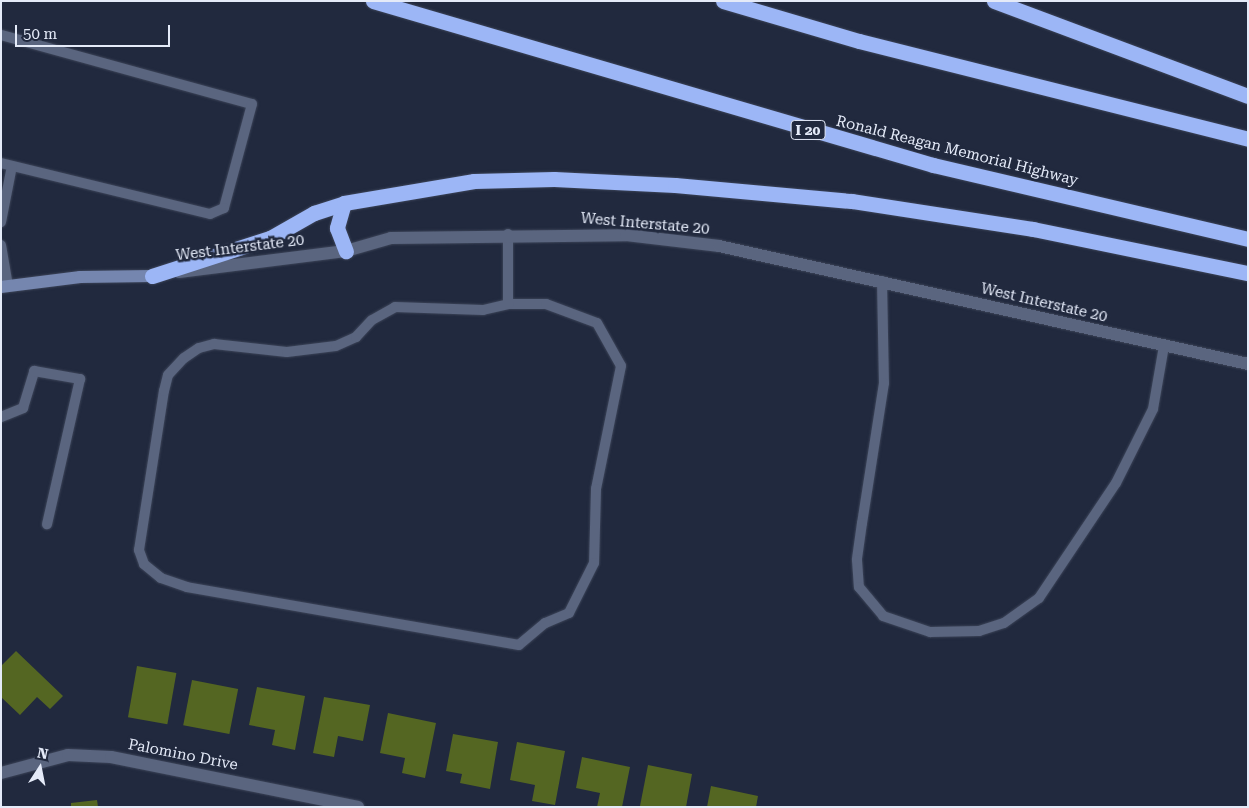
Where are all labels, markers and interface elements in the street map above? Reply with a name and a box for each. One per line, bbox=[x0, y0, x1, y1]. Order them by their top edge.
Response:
scale bar bbox=[18, 15, 172, 47]
text: 50 m bbox=[23, 25, 57, 43]
street label: Ronald Reagan Memorial Highway bbox=[834, 112, 1080, 190]
road number: I 20 bbox=[790, 118, 826, 142]
street label: West Interstate 20 bbox=[580, 209, 710, 239]
street label: West Interstate 20 bbox=[175, 231, 305, 265]
street label: West Interstate 20 bbox=[979, 280, 1109, 326]
street label: Palomino Drive bbox=[127, 736, 239, 774]
north arrow bbox=[15, 743, 65, 793]
text: N bbox=[36, 744, 50, 762]

